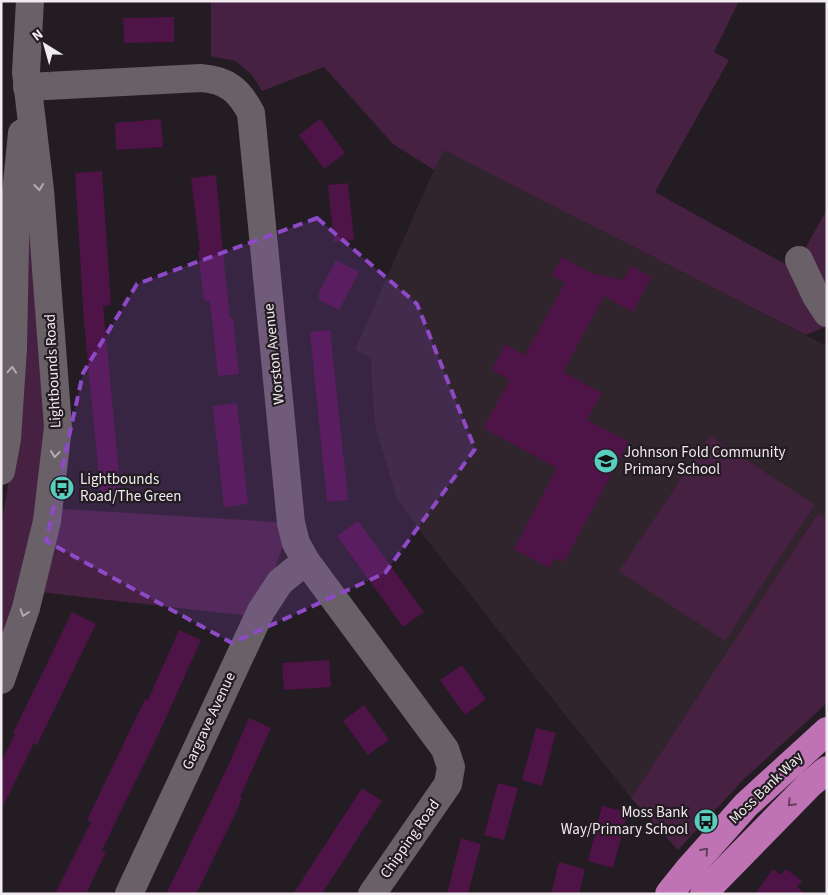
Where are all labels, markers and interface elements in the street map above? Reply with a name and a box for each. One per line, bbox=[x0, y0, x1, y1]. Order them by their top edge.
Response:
north arrow bbox=[20, 20, 70, 70]
text: N bbox=[28, 25, 48, 46]
one-way arrow bbox=[33, 184, 44, 192]
street label: Worston Avenue bbox=[258, 302, 290, 406]
street label: Lightbounds Road bbox=[40, 313, 66, 429]
one-way arrow bbox=[6, 366, 17, 374]
place label: Johnson Fold Community Primary School bbox=[624, 442, 785, 480]
school or university icon: Johnson Fold Community Primary School bbox=[593, 448, 619, 474]
one-way arrow bbox=[50, 450, 61, 458]
place label: Lightbounds Road/The Green bbox=[80, 469, 181, 507]
bus stop icon: Lightbounds Road/The Green bbox=[49, 475, 75, 501]
one-way arrow bbox=[20, 608, 30, 617]
street label: Gargrave Avenue bbox=[177, 669, 241, 773]
street label: Moss Bank Way bbox=[724, 747, 808, 829]
street label: Chipping Road bbox=[375, 795, 445, 883]
one-way arrow bbox=[788, 797, 797, 806]
place label: Moss Bank Way/Primary School bbox=[561, 802, 689, 840]
bus stop icon: Moss Bank Way/Primary School bbox=[693, 808, 719, 834]
one-way arrow bbox=[699, 848, 708, 857]

